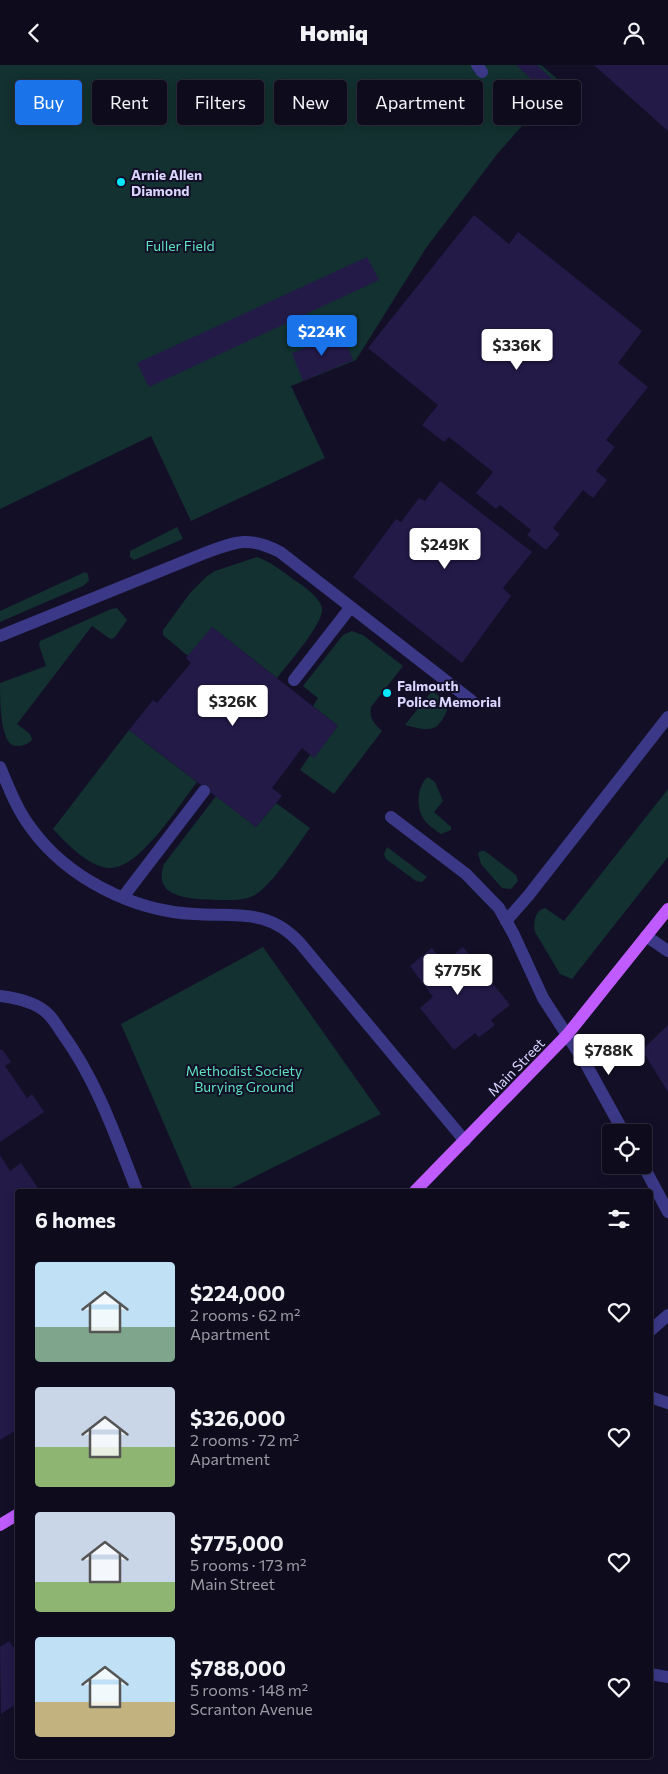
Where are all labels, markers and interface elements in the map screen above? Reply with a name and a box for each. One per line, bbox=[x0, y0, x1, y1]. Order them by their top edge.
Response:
icon: back bbox=[20, 19, 48, 47]
text: Homiq bbox=[300, 19, 368, 46]
icon: person bbox=[620, 19, 648, 47]
chip: Buy bbox=[15, 80, 82, 125]
chip: Rent bbox=[92, 80, 167, 125]
chip: Filters bbox=[177, 80, 264, 125]
chip: New bbox=[274, 80, 347, 125]
chip: Apartment bbox=[357, 80, 483, 125]
chip: House bbox=[493, 80, 581, 125]
place label: Arnie Allen Diamond bbox=[131, 166, 202, 199]
marker: Arnie Allen Diamond bbox=[115, 176, 127, 188]
park label: Fuller Field bbox=[145, 237, 215, 254]
pin: $224K bbox=[287, 315, 357, 357]
text: $224K bbox=[298, 321, 346, 340]
pin: $336K bbox=[482, 329, 552, 371]
text: $336K bbox=[493, 335, 541, 354]
pin: $249K bbox=[410, 527, 480, 570]
text: $249K bbox=[421, 534, 469, 553]
place label: Falmouth Police Memorial bbox=[397, 677, 501, 710]
pin: $326K bbox=[198, 685, 268, 727]
marker: Falmouth Police Memorial bbox=[381, 687, 393, 699]
text: $326K bbox=[209, 691, 257, 710]
pin: $775K bbox=[423, 953, 493, 996]
text: $775K bbox=[434, 960, 482, 979]
pin: $788K bbox=[574, 1033, 644, 1076]
street label: Main Street bbox=[484, 1034, 548, 1100]
text: $788K bbox=[585, 1040, 633, 1059]
park label: Methodist Society Burying Ground bbox=[186, 1062, 302, 1095]
map controls bbox=[602, 1124, 652, 1174]
button: locate bbox=[602, 1124, 652, 1174]
icon: filters bbox=[605, 1205, 633, 1233]
text: 6 homes bbox=[35, 1207, 116, 1232]
text: $224,000 bbox=[190, 1280, 285, 1305]
icon: home bbox=[75, 1282, 135, 1342]
icon: heart bbox=[605, 1298, 633, 1326]
text: 2 rooms · 62 m² bbox=[190, 1305, 300, 1324]
text: Apartment bbox=[190, 1324, 270, 1343]
text: $326,000 bbox=[190, 1405, 285, 1430]
icon: home bbox=[75, 1407, 135, 1467]
icon: heart bbox=[605, 1423, 633, 1451]
text: 2 rooms · 72 m² bbox=[190, 1430, 299, 1449]
text: Apartment bbox=[190, 1449, 270, 1468]
text: $775,000 bbox=[190, 1530, 284, 1555]
icon: home bbox=[75, 1532, 135, 1592]
icon: heart bbox=[605, 1548, 633, 1576]
text: 5 rooms · 173 m² bbox=[190, 1555, 307, 1574]
text: Main Street bbox=[190, 1574, 275, 1593]
text: $788,000 bbox=[190, 1655, 286, 1680]
icon: home bbox=[75, 1657, 135, 1717]
icon: heart bbox=[605, 1673, 633, 1701]
text: 5 rooms · 148 m² bbox=[190, 1680, 308, 1699]
text: Scranton Avenue bbox=[190, 1699, 313, 1718]

